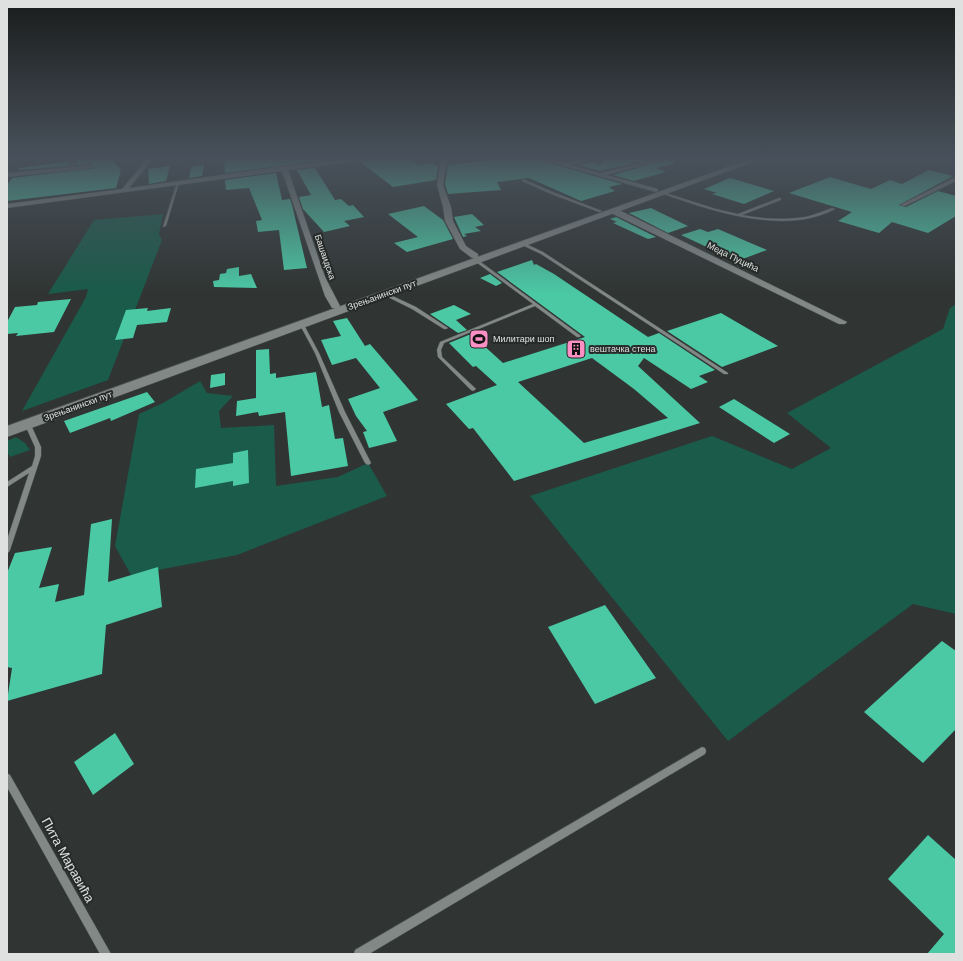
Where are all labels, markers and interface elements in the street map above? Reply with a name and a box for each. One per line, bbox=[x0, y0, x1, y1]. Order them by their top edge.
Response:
street label: Башаидска bbox=[313, 233, 337, 281]
street label: Меда Пуцића bbox=[705, 240, 761, 274]
street label: Зрењанински пут bbox=[346, 278, 418, 312]
sports icon: Милитари шоп bbox=[468, 328, 490, 350]
place label: Милитари шоп bbox=[493, 334, 555, 344]
building icon: вештачка стена bbox=[565, 338, 587, 360]
place label: вештачка стена bbox=[590, 344, 656, 354]
street label: Зрењанински пут bbox=[42, 389, 114, 423]
street label: Пита Маравића bbox=[39, 815, 98, 906]

